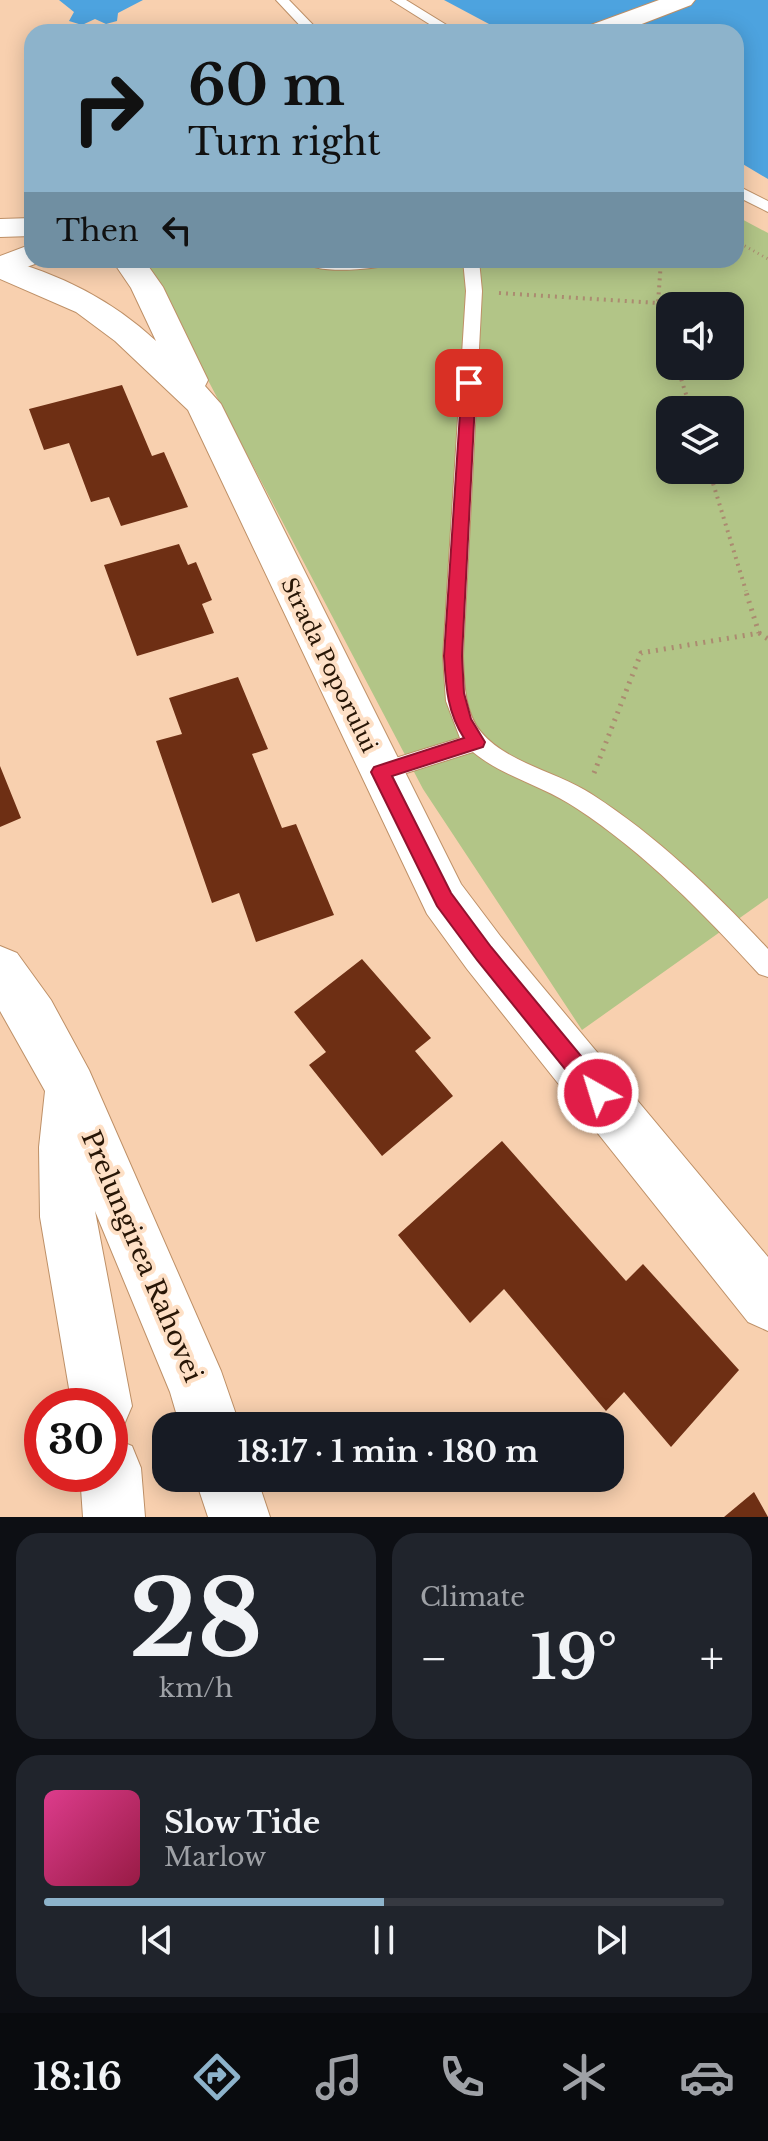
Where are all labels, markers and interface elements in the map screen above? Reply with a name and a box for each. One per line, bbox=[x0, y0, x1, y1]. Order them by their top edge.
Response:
text: 60 m bbox=[188, 51, 345, 120]
icon: right bbox=[56, 56, 160, 160]
text: Turn right bbox=[188, 120, 381, 165]
icon: left bbox=[155, 208, 199, 252]
text: Then bbox=[56, 212, 139, 249]
map controls bbox=[656, 292, 744, 484]
button: sound bbox=[656, 292, 744, 380]
pin bbox=[435, 349, 503, 417]
icon: arrive bbox=[447, 361, 491, 405]
button: layers bbox=[656, 396, 744, 484]
street label: Strada Poporului bbox=[275, 573, 383, 757]
position arrow bbox=[556, 1051, 640, 1135]
street label: Prelungirea Rahovei bbox=[75, 1125, 210, 1387]
speed limit sign: 30 bbox=[24, 1388, 128, 1492]
text: 18:17 · 1 min · 180 m bbox=[238, 1433, 538, 1470]
text: 28 bbox=[129, 1555, 263, 1684]
text: Climate bbox=[420, 1581, 525, 1613]
text: 19° bbox=[531, 1621, 617, 1695]
text: − bbox=[420, 1631, 448, 1686]
text: + bbox=[700, 1631, 724, 1686]
text: km/h bbox=[159, 1672, 233, 1704]
text: Slow Tide bbox=[164, 1804, 320, 1841]
text: Marlow bbox=[164, 1841, 266, 1873]
icon: previous bbox=[135, 1918, 179, 1962]
icon: pause bbox=[362, 1918, 406, 1962]
icon: next bbox=[589, 1918, 633, 1962]
icon: directions bbox=[189, 2049, 245, 2105]
icon: music bbox=[311, 2049, 367, 2105]
icon: phone bbox=[434, 2049, 490, 2105]
icon: climate bbox=[556, 2049, 612, 2105]
icon: car bbox=[679, 2049, 735, 2105]
text: 18:16 bbox=[33, 2055, 122, 2100]

